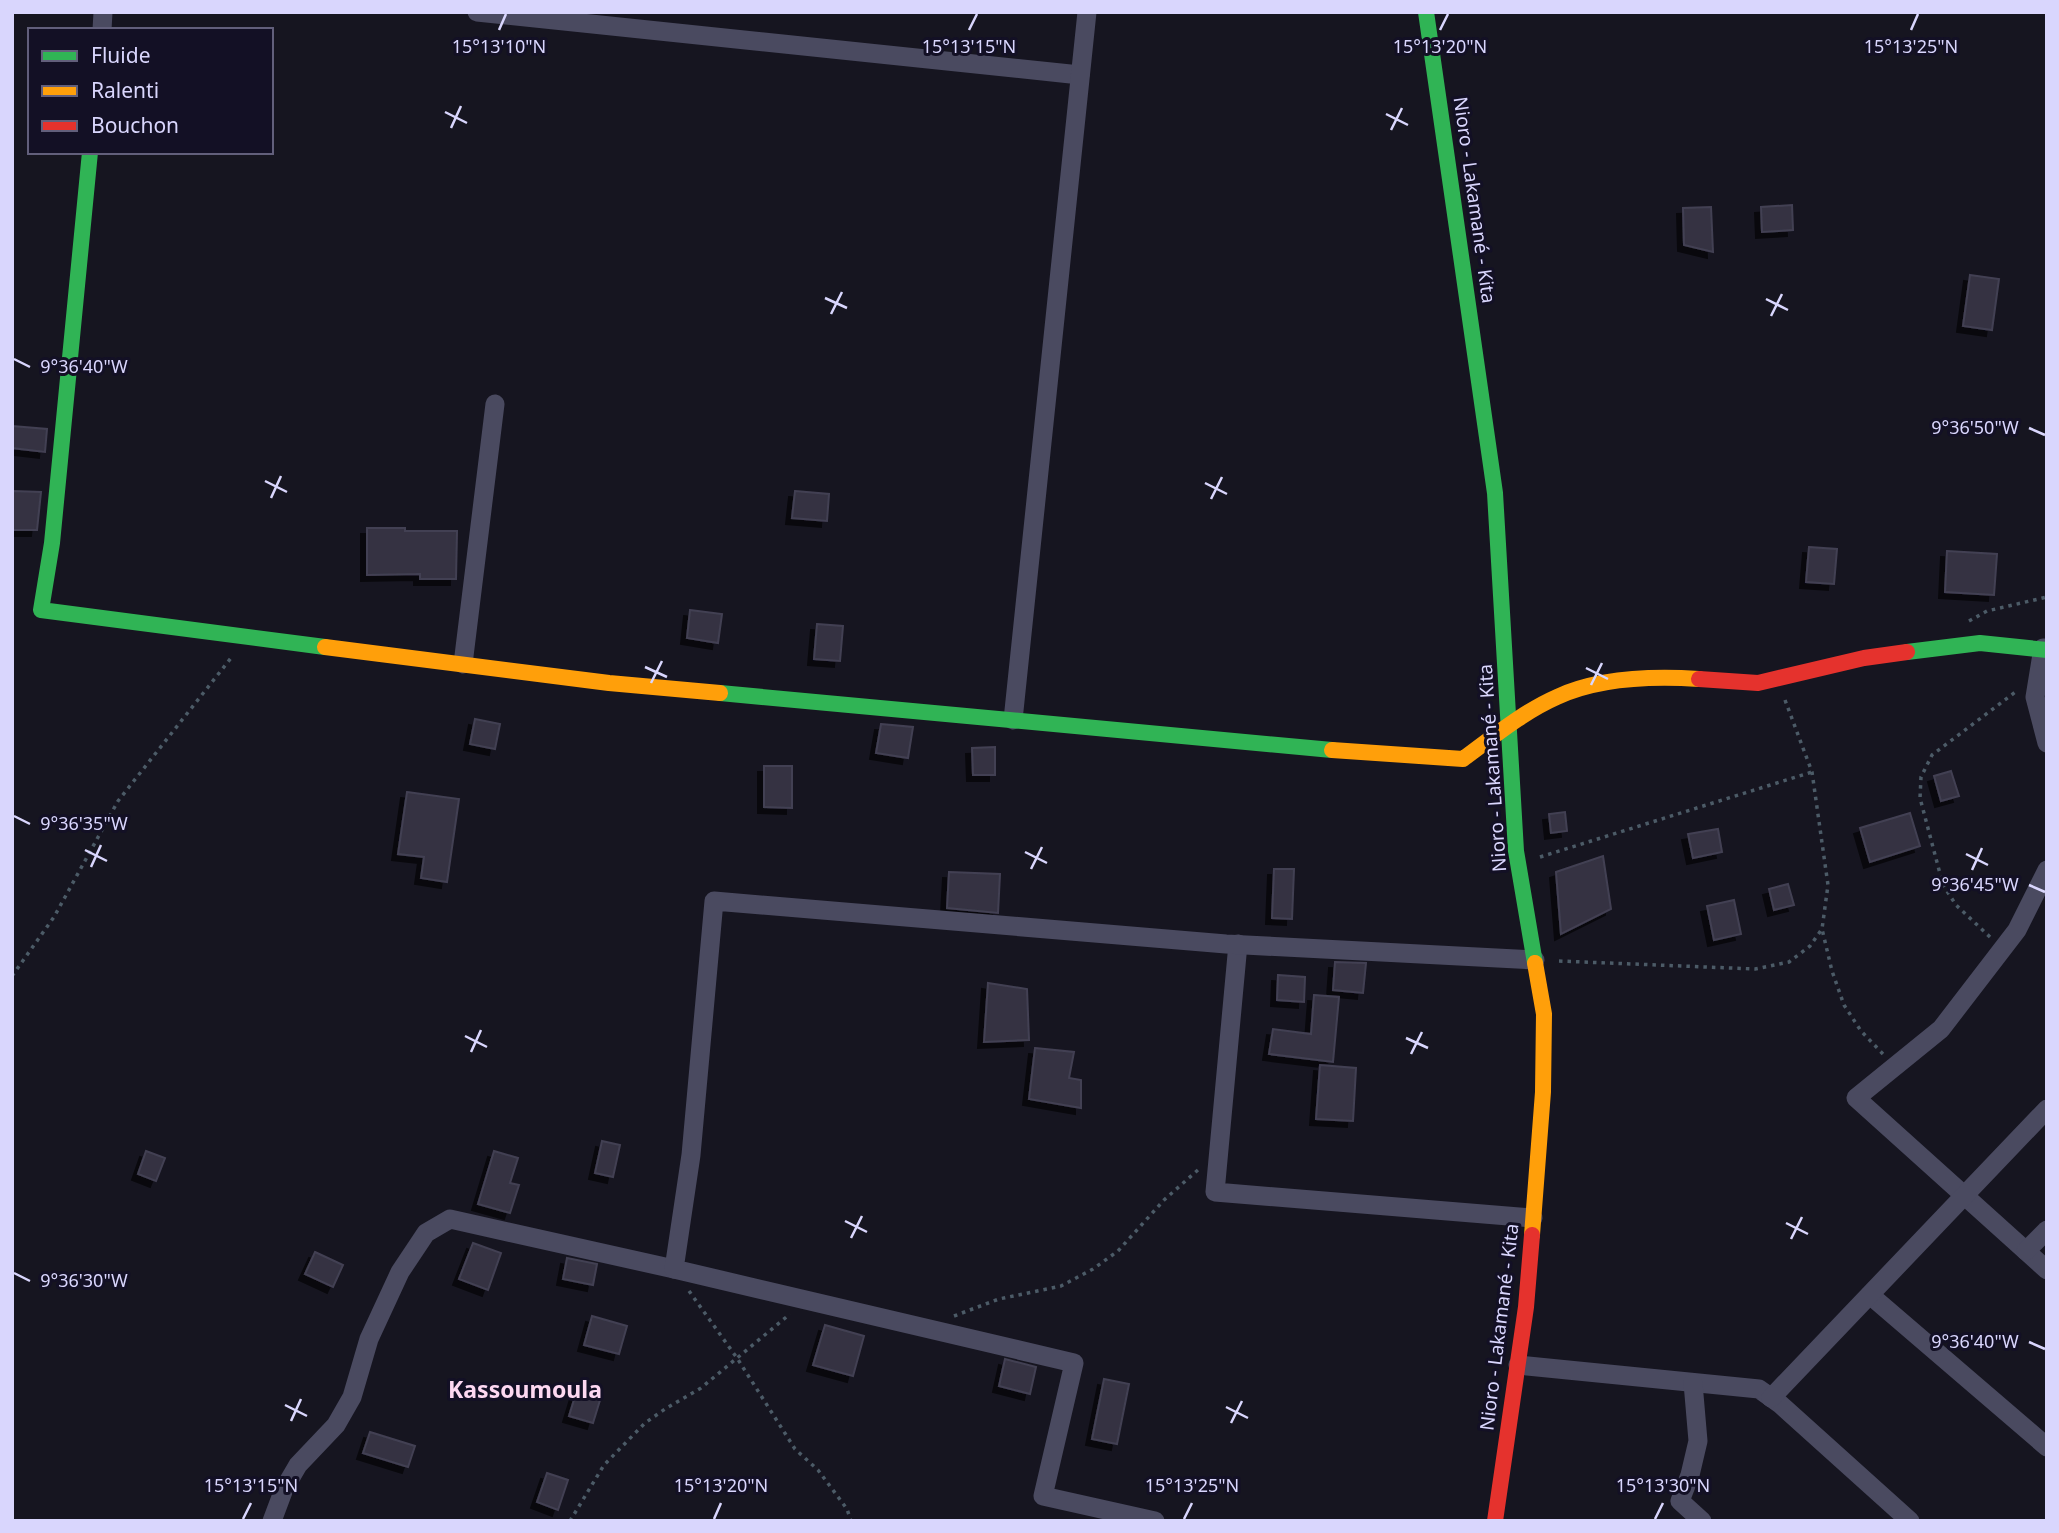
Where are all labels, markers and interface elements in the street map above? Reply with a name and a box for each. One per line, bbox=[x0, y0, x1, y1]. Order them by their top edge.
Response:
legend bbox=[28, 28, 273, 154]
text: 15°13'10"N bbox=[452, 34, 546, 58]
text: 15°13'15"N bbox=[922, 34, 1016, 58]
text: 15°13'20"N bbox=[1393, 34, 1487, 58]
text: 15°13'25"N bbox=[1864, 34, 1958, 58]
text: Fluide bbox=[91, 41, 150, 69]
text: Ralenti bbox=[91, 76, 159, 104]
street label: Nioro - Lakamané - Kita bbox=[1448, 95, 1502, 305]
text: Bouchon bbox=[91, 111, 179, 139]
text: 9°36'40"W bbox=[40, 354, 128, 378]
text: 9°36'50"W bbox=[1931, 415, 2019, 439]
street label: Nioro - Lakamané - Kita bbox=[1472, 663, 1512, 873]
text: 9°36'35"W bbox=[40, 811, 128, 835]
text: 9°36'45"W bbox=[1931, 872, 2019, 896]
street label: Nioro - Lakamané - Kita bbox=[1473, 1222, 1525, 1432]
text: 9°36'30"W bbox=[40, 1268, 128, 1292]
text: 9°36'40"W bbox=[1931, 1329, 2019, 1353]
district label: Kassoumoula bbox=[448, 1373, 602, 1405]
text: 15°13'15"N bbox=[204, 1473, 298, 1497]
text: 15°13'20"N bbox=[674, 1473, 768, 1497]
text: 15°13'25"N bbox=[1145, 1473, 1239, 1497]
text: 15°13'30"N bbox=[1616, 1473, 1710, 1497]

